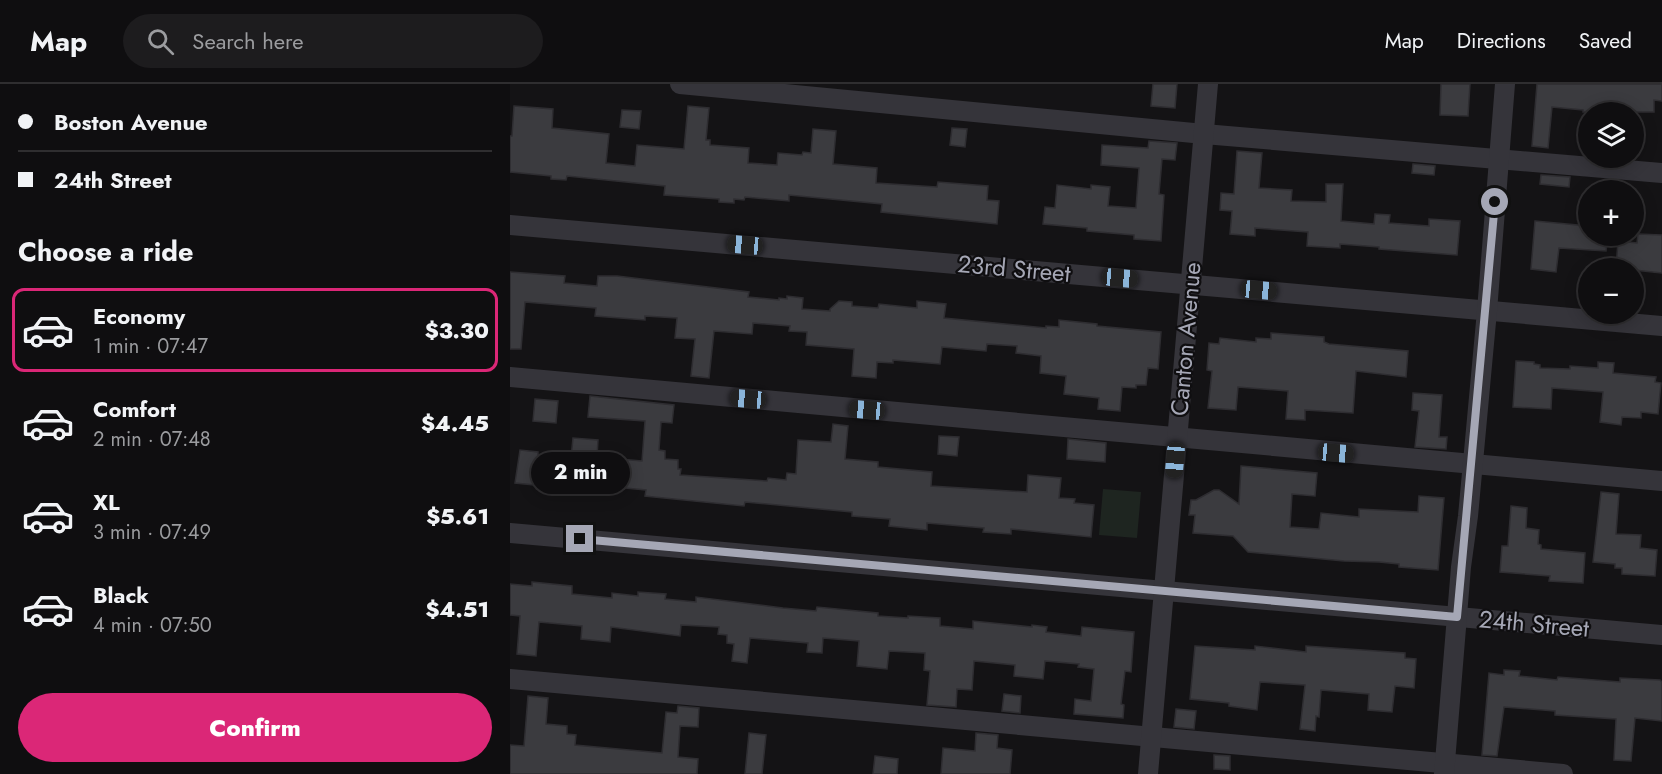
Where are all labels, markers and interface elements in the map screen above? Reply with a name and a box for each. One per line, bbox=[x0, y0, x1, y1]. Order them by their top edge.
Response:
search box bbox=[123, 14, 543, 68]
text: Map bbox=[30, 21, 87, 62]
icon: search bbox=[144, 25, 177, 58]
text: Search here bbox=[192, 25, 304, 57]
text: Map bbox=[1385, 26, 1424, 56]
text: Directions bbox=[1457, 26, 1546, 56]
text: Saved bbox=[1579, 26, 1632, 56]
map controls bbox=[1578, 102, 1644, 324]
button: layers bbox=[1578, 102, 1644, 168]
text: Boston Avenue bbox=[54, 106, 208, 138]
text: 24th Street bbox=[54, 164, 172, 196]
button: + bbox=[1578, 180, 1644, 246]
route start bbox=[1481, 188, 1508, 215]
text: Choose a ride bbox=[18, 232, 193, 271]
car bbox=[726, 234, 764, 256]
street label: 23rd Street bbox=[956, 246, 1072, 291]
button: − bbox=[1578, 258, 1644, 324]
street label: Canton Avenue bbox=[1161, 261, 1210, 417]
car bbox=[1101, 267, 1139, 289]
car bbox=[1240, 279, 1278, 301]
text: Economy bbox=[93, 300, 185, 332]
icon: car bbox=[21, 303, 75, 357]
text: $3.30 bbox=[425, 314, 489, 346]
text: 1 min · 07:47 bbox=[93, 332, 208, 361]
car bbox=[729, 388, 767, 410]
text: Comfort bbox=[93, 393, 176, 425]
icon: car bbox=[21, 396, 75, 450]
car bbox=[848, 399, 886, 421]
text: $4.45 bbox=[421, 407, 489, 439]
text: 2 min · 07:48 bbox=[93, 425, 211, 454]
car bbox=[1164, 441, 1186, 479]
car bbox=[1317, 442, 1355, 464]
callout: 2 min bbox=[530, 452, 629, 494]
text: 2 min bbox=[554, 458, 607, 487]
text: XL bbox=[93, 486, 120, 518]
icon: car bbox=[21, 489, 75, 543]
text: $5.61 bbox=[426, 500, 489, 532]
text: 3 min · 07:49 bbox=[93, 518, 211, 547]
route end bbox=[566, 525, 593, 552]
text: Black bbox=[93, 579, 149, 611]
icon: car bbox=[21, 582, 75, 636]
text: $4.51 bbox=[425, 593, 489, 625]
street label: 24th Street bbox=[1477, 601, 1591, 646]
text: 4 min · 07:50 bbox=[93, 611, 212, 640]
button: Confirm bbox=[18, 693, 492, 762]

